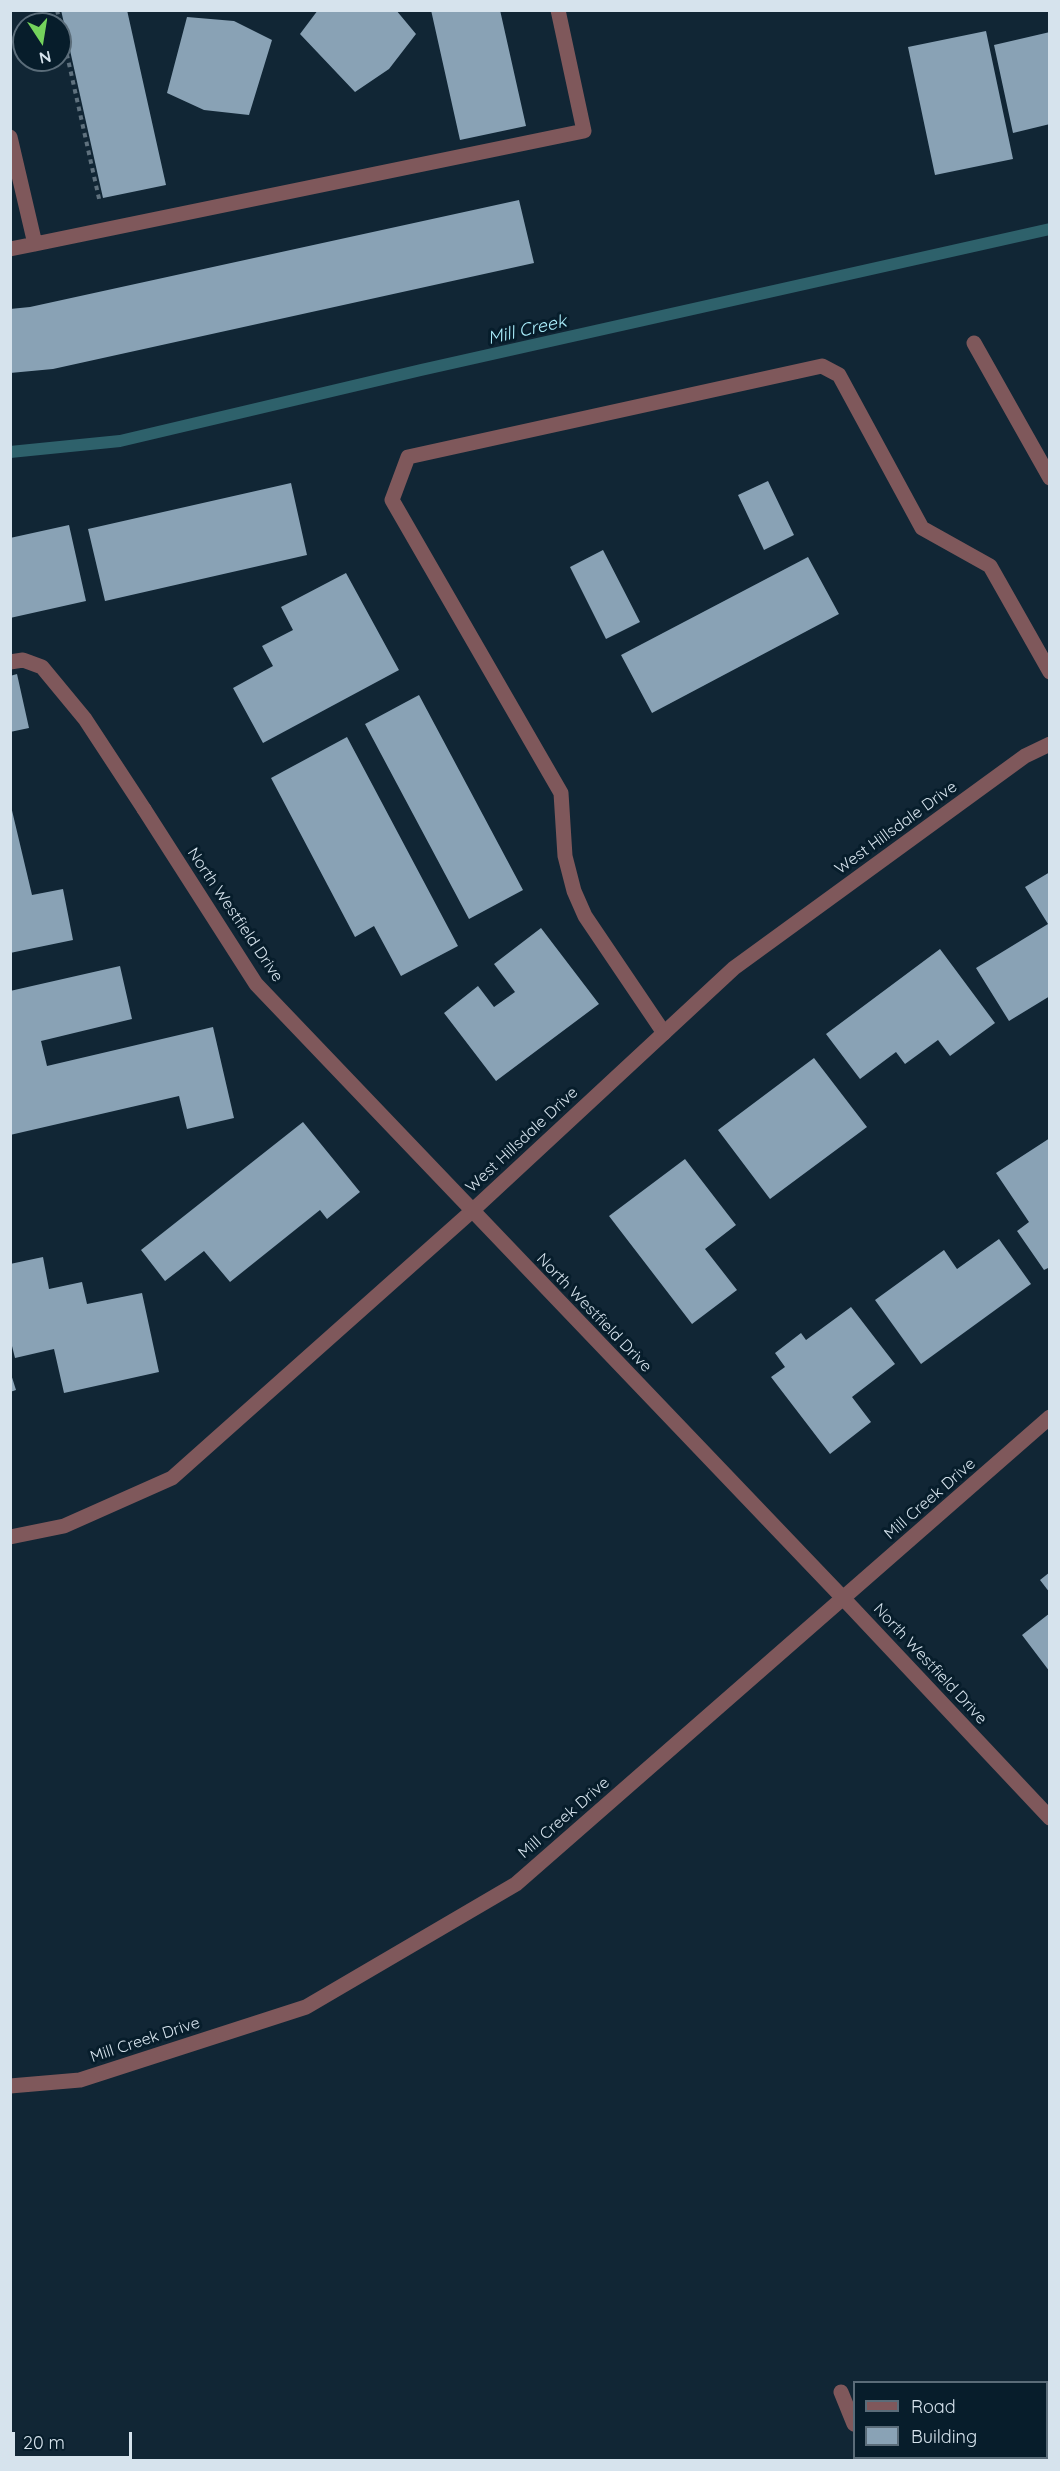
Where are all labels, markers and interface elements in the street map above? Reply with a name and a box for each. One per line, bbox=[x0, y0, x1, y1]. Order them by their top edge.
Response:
north arrow bbox=[12, 12, 72, 72]
text: N bbox=[38, 47, 53, 69]
water label: Mill Creek bbox=[486, 310, 568, 350]
street label: West Hillsdale Drive bbox=[831, 777, 961, 879]
street label: North Westfield Drive bbox=[183, 844, 287, 986]
street label: West Hillsdale Drive bbox=[462, 1083, 582, 1197]
street label: North Westfield Drive bbox=[532, 1250, 656, 1376]
street label: Mill Creek Drive bbox=[881, 1454, 979, 1544]
street label: North Westfield Drive bbox=[869, 1600, 991, 1728]
street label: Mill Creek Drive bbox=[515, 1773, 613, 1863]
street label: Mill Creek Drive bbox=[88, 2013, 202, 2067]
legend bbox=[853, 2381, 1048, 2459]
text: Road bbox=[911, 2395, 956, 2418]
scale bar bbox=[15, 2420, 135, 2458]
text: Building bbox=[911, 2425, 977, 2448]
text: 20 m bbox=[23, 2431, 65, 2454]

